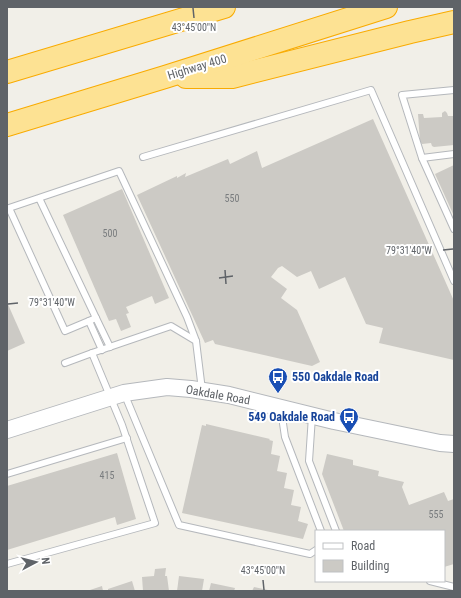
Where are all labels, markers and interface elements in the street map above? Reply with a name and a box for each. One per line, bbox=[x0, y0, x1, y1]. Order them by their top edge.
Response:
text: 43°45'00"N bbox=[172, 22, 216, 33]
street label: Highway 400 bbox=[166, 51, 228, 83]
house number: 550 bbox=[225, 193, 239, 204]
house number: 500 bbox=[103, 228, 117, 239]
text: 79°31'40"W bbox=[386, 245, 432, 256]
text: 79°31'40"W bbox=[29, 297, 75, 308]
bus stop icon: 550 Oakdale Road bbox=[267, 366, 289, 394]
place label: 550 Oakdale Road bbox=[292, 370, 379, 384]
street label: Oakdale Road bbox=[185, 382, 251, 408]
bus stop icon: 549 Oakdale Road bbox=[338, 406, 360, 434]
place label: 549 Oakdale Road bbox=[248, 410, 335, 424]
house number: 415 bbox=[100, 470, 114, 481]
house number: 555 bbox=[429, 509, 443, 520]
legend bbox=[315, 530, 445, 582]
text: Road bbox=[351, 539, 375, 553]
north arrow bbox=[16, 542, 56, 582]
text: N bbox=[39, 557, 52, 565]
text: Building bbox=[351, 559, 389, 573]
text: 43°45'00"N bbox=[241, 565, 285, 576]

